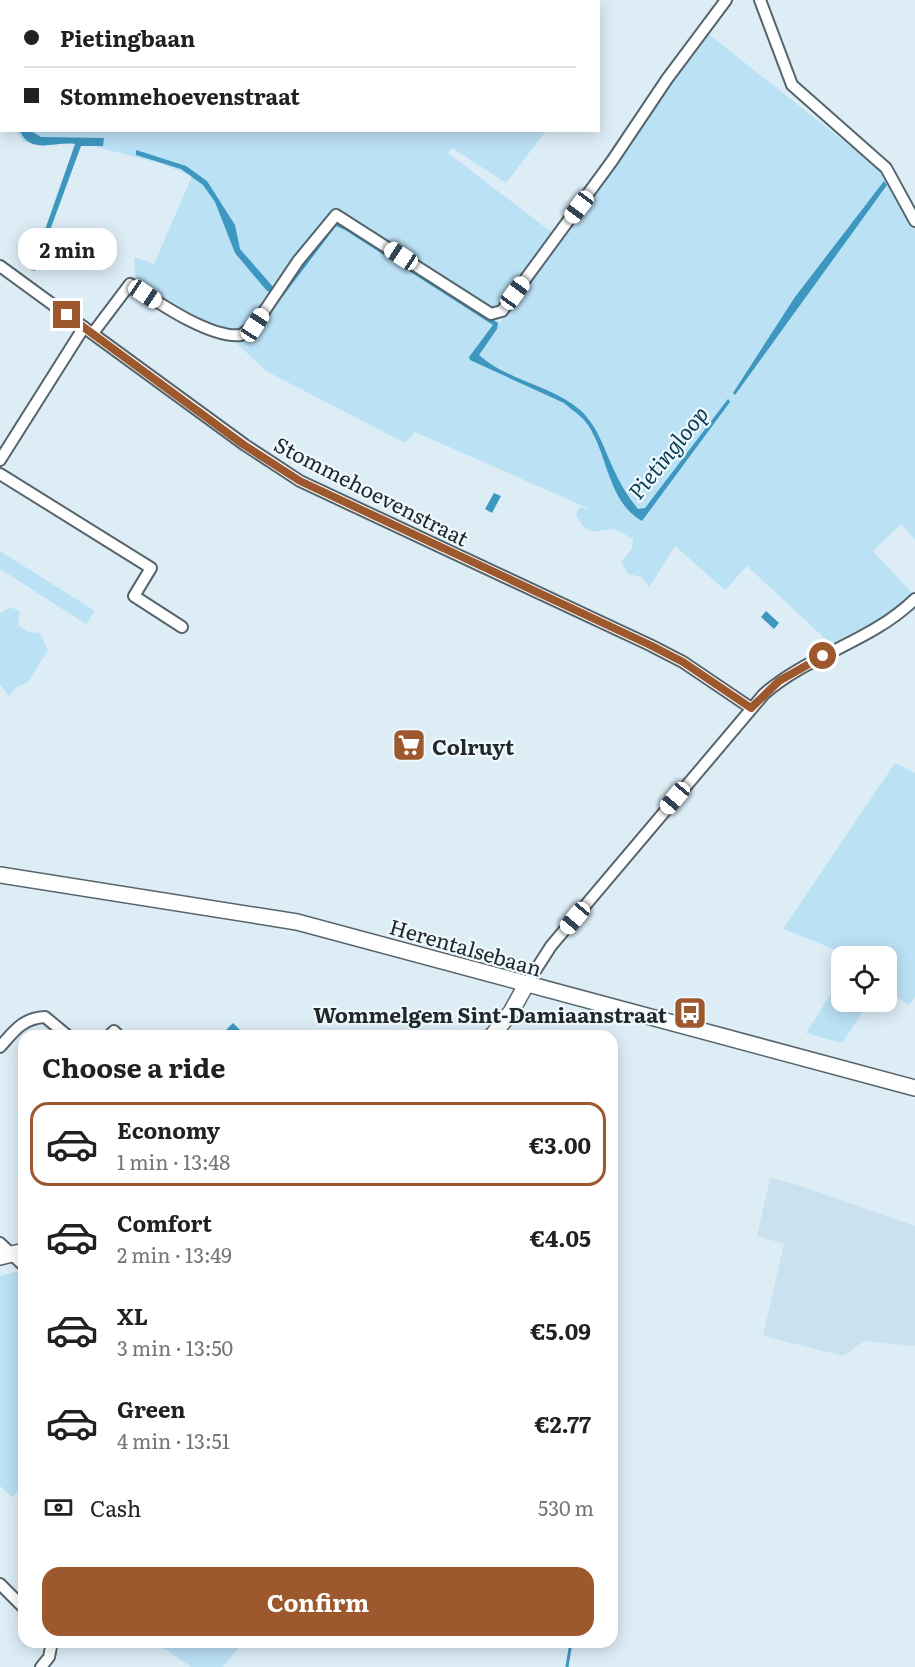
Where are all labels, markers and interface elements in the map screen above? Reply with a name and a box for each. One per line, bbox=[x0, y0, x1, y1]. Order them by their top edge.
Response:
text: Pietingbaan bbox=[60, 21, 195, 54]
text: Stommehoevenstraat bbox=[60, 79, 300, 112]
car bbox=[561, 187, 597, 227]
callout: 2 min bbox=[17, 228, 116, 270]
text: 2 min bbox=[40, 234, 95, 264]
car bbox=[381, 239, 421, 273]
car bbox=[497, 273, 533, 313]
car bbox=[125, 276, 165, 312]
route end bbox=[53, 301, 80, 328]
car bbox=[238, 305, 272, 345]
water label: Pietingloop bbox=[619, 398, 715, 506]
street label: Stommehoevenstraat bbox=[269, 427, 475, 553]
route start bbox=[809, 642, 836, 669]
supermarket icon: Colruyt bbox=[391, 727, 427, 763]
place label: Colruyt bbox=[432, 730, 515, 761]
car bbox=[657, 778, 693, 818]
car bbox=[557, 898, 593, 938]
street label: Herentalsebaan bbox=[386, 909, 546, 983]
map controls bbox=[831, 946, 897, 1012]
button: locate bbox=[831, 946, 897, 1012]
bus stop icon: Wommelgem Sint-Damiaanstraat bbox=[672, 995, 708, 1031]
place label: Wommelgem Sint-Damiaanstraat bbox=[313, 998, 668, 1029]
text: Choose a ride bbox=[42, 1046, 225, 1086]
text: Economy bbox=[117, 1113, 220, 1146]
icon: car bbox=[45, 1117, 99, 1171]
text: €3.00 bbox=[529, 1128, 591, 1161]
text: 1 min · 13:48 bbox=[117, 1146, 230, 1176]
text: Comfort bbox=[117, 1206, 212, 1239]
icon: car bbox=[45, 1210, 99, 1264]
text: €4.05 bbox=[530, 1221, 591, 1254]
text: 2 min · 13:49 bbox=[117, 1239, 232, 1269]
text: XL bbox=[117, 1299, 148, 1332]
icon: car bbox=[45, 1303, 99, 1357]
text: €5.09 bbox=[530, 1314, 591, 1347]
text: 3 min · 13:50 bbox=[117, 1332, 233, 1362]
text: Green bbox=[117, 1392, 186, 1425]
icon: car bbox=[45, 1396, 99, 1450]
text: €2.77 bbox=[534, 1407, 591, 1440]
text: 4 min · 13:51 bbox=[117, 1425, 230, 1455]
icon: cash bbox=[42, 1491, 75, 1524]
text: Cash bbox=[90, 1491, 141, 1524]
text: 530 m bbox=[538, 1492, 594, 1522]
button: Confirm bbox=[42, 1567, 594, 1636]

